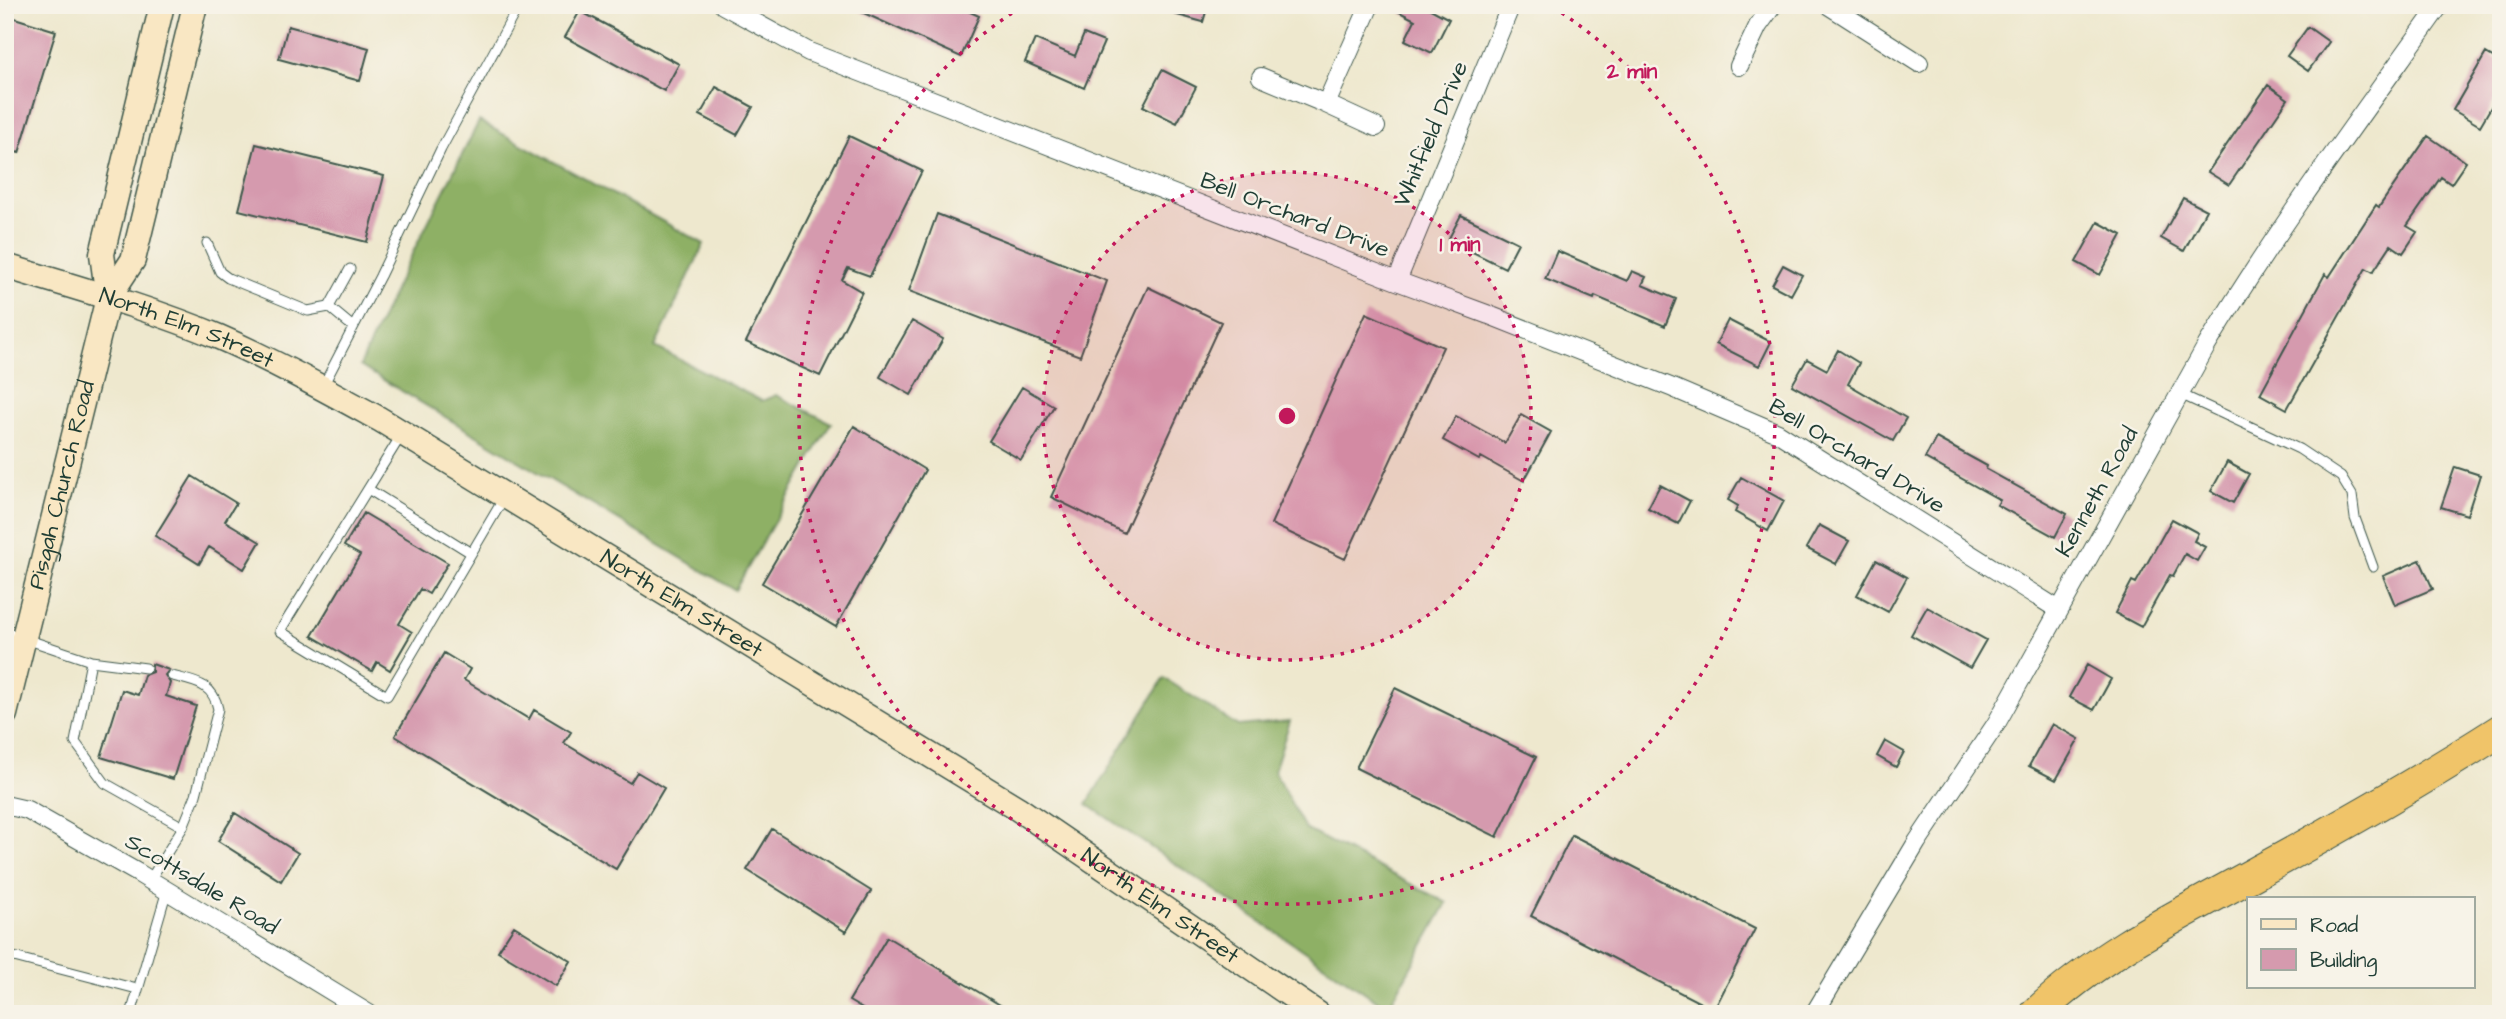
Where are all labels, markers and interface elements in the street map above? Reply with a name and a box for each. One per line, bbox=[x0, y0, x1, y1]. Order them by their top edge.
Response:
street label: Whitfield Drive bbox=[1386, 56, 1476, 212]
text: 2 min bbox=[1606, 57, 1658, 86]
street label: Bell Orchard Drive bbox=[1196, 164, 1394, 266]
text: 1 min bbox=[1439, 230, 1481, 259]
street label: North Elm Street bbox=[95, 279, 280, 377]
street label: Pisgah Church Road bbox=[20, 377, 103, 593]
street label: Bell Orchard Drive bbox=[1763, 391, 1951, 521]
centre of rings bbox=[1275, 404, 1299, 428]
street label: Kenneth Road bbox=[2048, 421, 2146, 563]
street label: North Elm Street bbox=[594, 542, 770, 666]
street label: Scottsdale Road bbox=[119, 825, 285, 943]
street label: North Elm Street bbox=[1075, 840, 1246, 972]
legend bbox=[2247, 897, 2474, 988]
text: Road bbox=[2310, 911, 2358, 940]
text: Building bbox=[2310, 946, 2378, 977]

